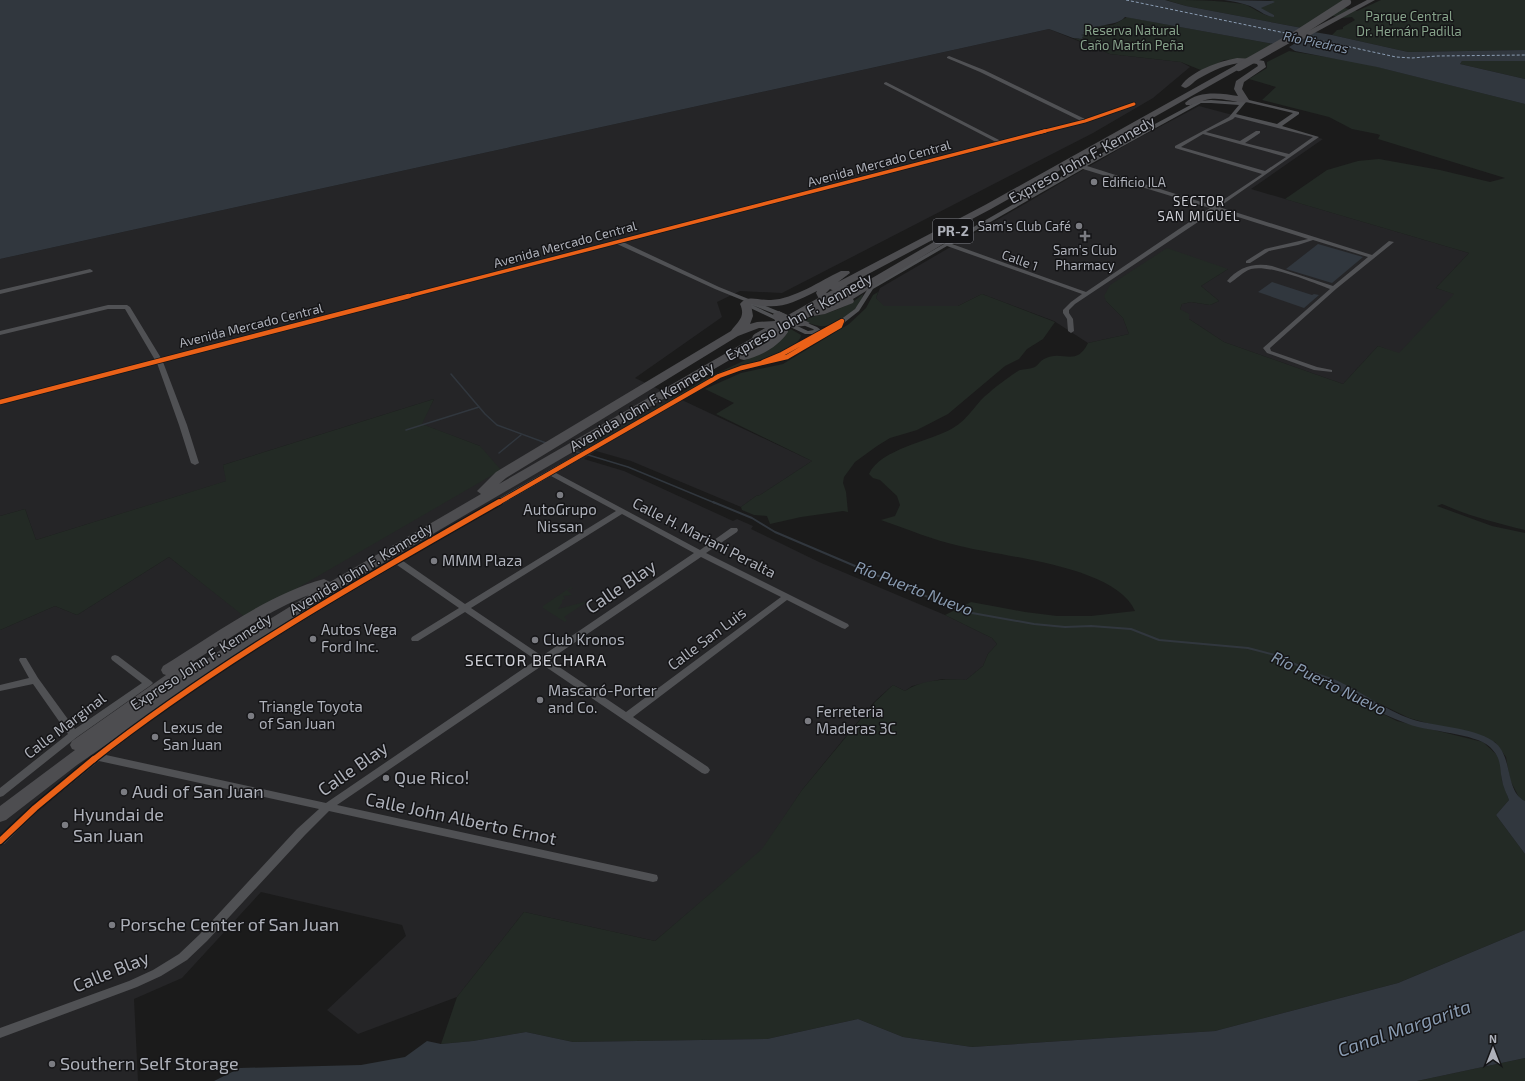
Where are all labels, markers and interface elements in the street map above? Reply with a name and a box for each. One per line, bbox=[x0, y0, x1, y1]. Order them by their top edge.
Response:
park label: Parque Central Dr. Hernán Padilla bbox=[1356, 8, 1462, 39]
park label: Reserva Natural Caño Martín Peña bbox=[1080, 22, 1184, 53]
water label: Río Piedras bbox=[1282, 27, 1350, 57]
street label: Expreso John F. Kennedy bbox=[1005, 111, 1158, 207]
street label: Avenida Mercado Central bbox=[806, 136, 953, 190]
place label: Edificio ILA bbox=[1102, 174, 1166, 190]
marker: Edificio ILA bbox=[1089, 177, 1099, 187]
district label: SECTOR SAN MIGUEL bbox=[1157, 193, 1241, 224]
street label: Avenida Mercado Central bbox=[492, 217, 639, 271]
place label: Sam's Club Café bbox=[978, 218, 1071, 234]
road number: PR-2 bbox=[933, 219, 973, 243]
marker: Sam's Club Café bbox=[1074, 221, 1084, 231]
marker: Sam's Club Pharmacy bbox=[1080, 231, 1090, 241]
place label: Sam's Club Pharmacy bbox=[1053, 242, 1117, 273]
street label: Calle 1 bbox=[1000, 246, 1040, 274]
street label: Expreso John F. Kennedy bbox=[722, 268, 875, 364]
street label: Avenida Mercado Central bbox=[177, 299, 325, 351]
street label: Avenida John F. Kennedy bbox=[566, 357, 717, 455]
marker: AutoGrupo Nissan bbox=[555, 490, 565, 500]
street label: Calle H. Mariani Peralta bbox=[630, 493, 779, 581]
place label: AutoGrupo Nissan bbox=[523, 500, 597, 535]
street label: Avenida John F. Kennedy bbox=[286, 518, 435, 618]
place label: MMM Plaza bbox=[442, 551, 522, 569]
street label: Calle Blay bbox=[581, 554, 660, 618]
marker: MMM Plaza bbox=[429, 556, 439, 566]
water label: Río Puerto Nuevo bbox=[852, 556, 976, 619]
street label: Calle San Luis bbox=[664, 603, 749, 673]
street label: Expreso John F. Kennedy bbox=[126, 609, 275, 714]
place label: Autos Vega Ford Inc. bbox=[321, 620, 397, 655]
place label: Club Kronos bbox=[543, 630, 625, 648]
marker: Autos Vega Ford Inc. bbox=[308, 634, 318, 644]
marker: Club Kronos bbox=[530, 635, 540, 645]
water label: Río Puerto Nuevo bbox=[1269, 647, 1390, 718]
district label: SECTOR BECHARA bbox=[465, 650, 607, 669]
place label: Mascaró-Porter and Co. bbox=[548, 681, 657, 716]
street label: Calle Marginal bbox=[20, 688, 109, 762]
marker: Mascaró-Porter and Co. bbox=[535, 695, 545, 705]
place label: Triangle Toyota of San Juan bbox=[259, 697, 363, 732]
place label: Ferreteria Maderas 3C bbox=[816, 702, 897, 737]
marker: Triangle Toyota of San Juan bbox=[246, 711, 256, 721]
marker: Ferreteria Maderas 3C bbox=[803, 716, 813, 726]
place label: Lexus de San Juan bbox=[163, 718, 223, 753]
marker: Lexus de San Juan bbox=[150, 732, 160, 742]
street label: Calle Blay bbox=[313, 736, 392, 800]
place label: Que Rico! bbox=[394, 766, 469, 788]
marker: Que Rico! bbox=[381, 773, 391, 783]
place label: Audi of San Juan bbox=[132, 780, 264, 802]
marker: Audi of San Juan bbox=[119, 787, 129, 797]
street label: Calle John Alberto Ernot bbox=[364, 787, 559, 849]
place label: Hyundai de San Juan bbox=[73, 803, 164, 846]
marker: Hyundai de San Juan bbox=[60, 820, 70, 830]
place label: Porsche Center of San Juan bbox=[120, 913, 339, 935]
marker: Porsche Center of San Juan bbox=[107, 920, 117, 930]
street label: Calle Blay bbox=[69, 946, 152, 996]
water label: Canal Margarita bbox=[1334, 994, 1474, 1061]
north arrow bbox=[1473, 1029, 1513, 1069]
text: N bbox=[1489, 1032, 1497, 1045]
place label: Southern Self Storage bbox=[60, 1052, 239, 1074]
marker: Southern Self Storage bbox=[47, 1059, 57, 1069]

